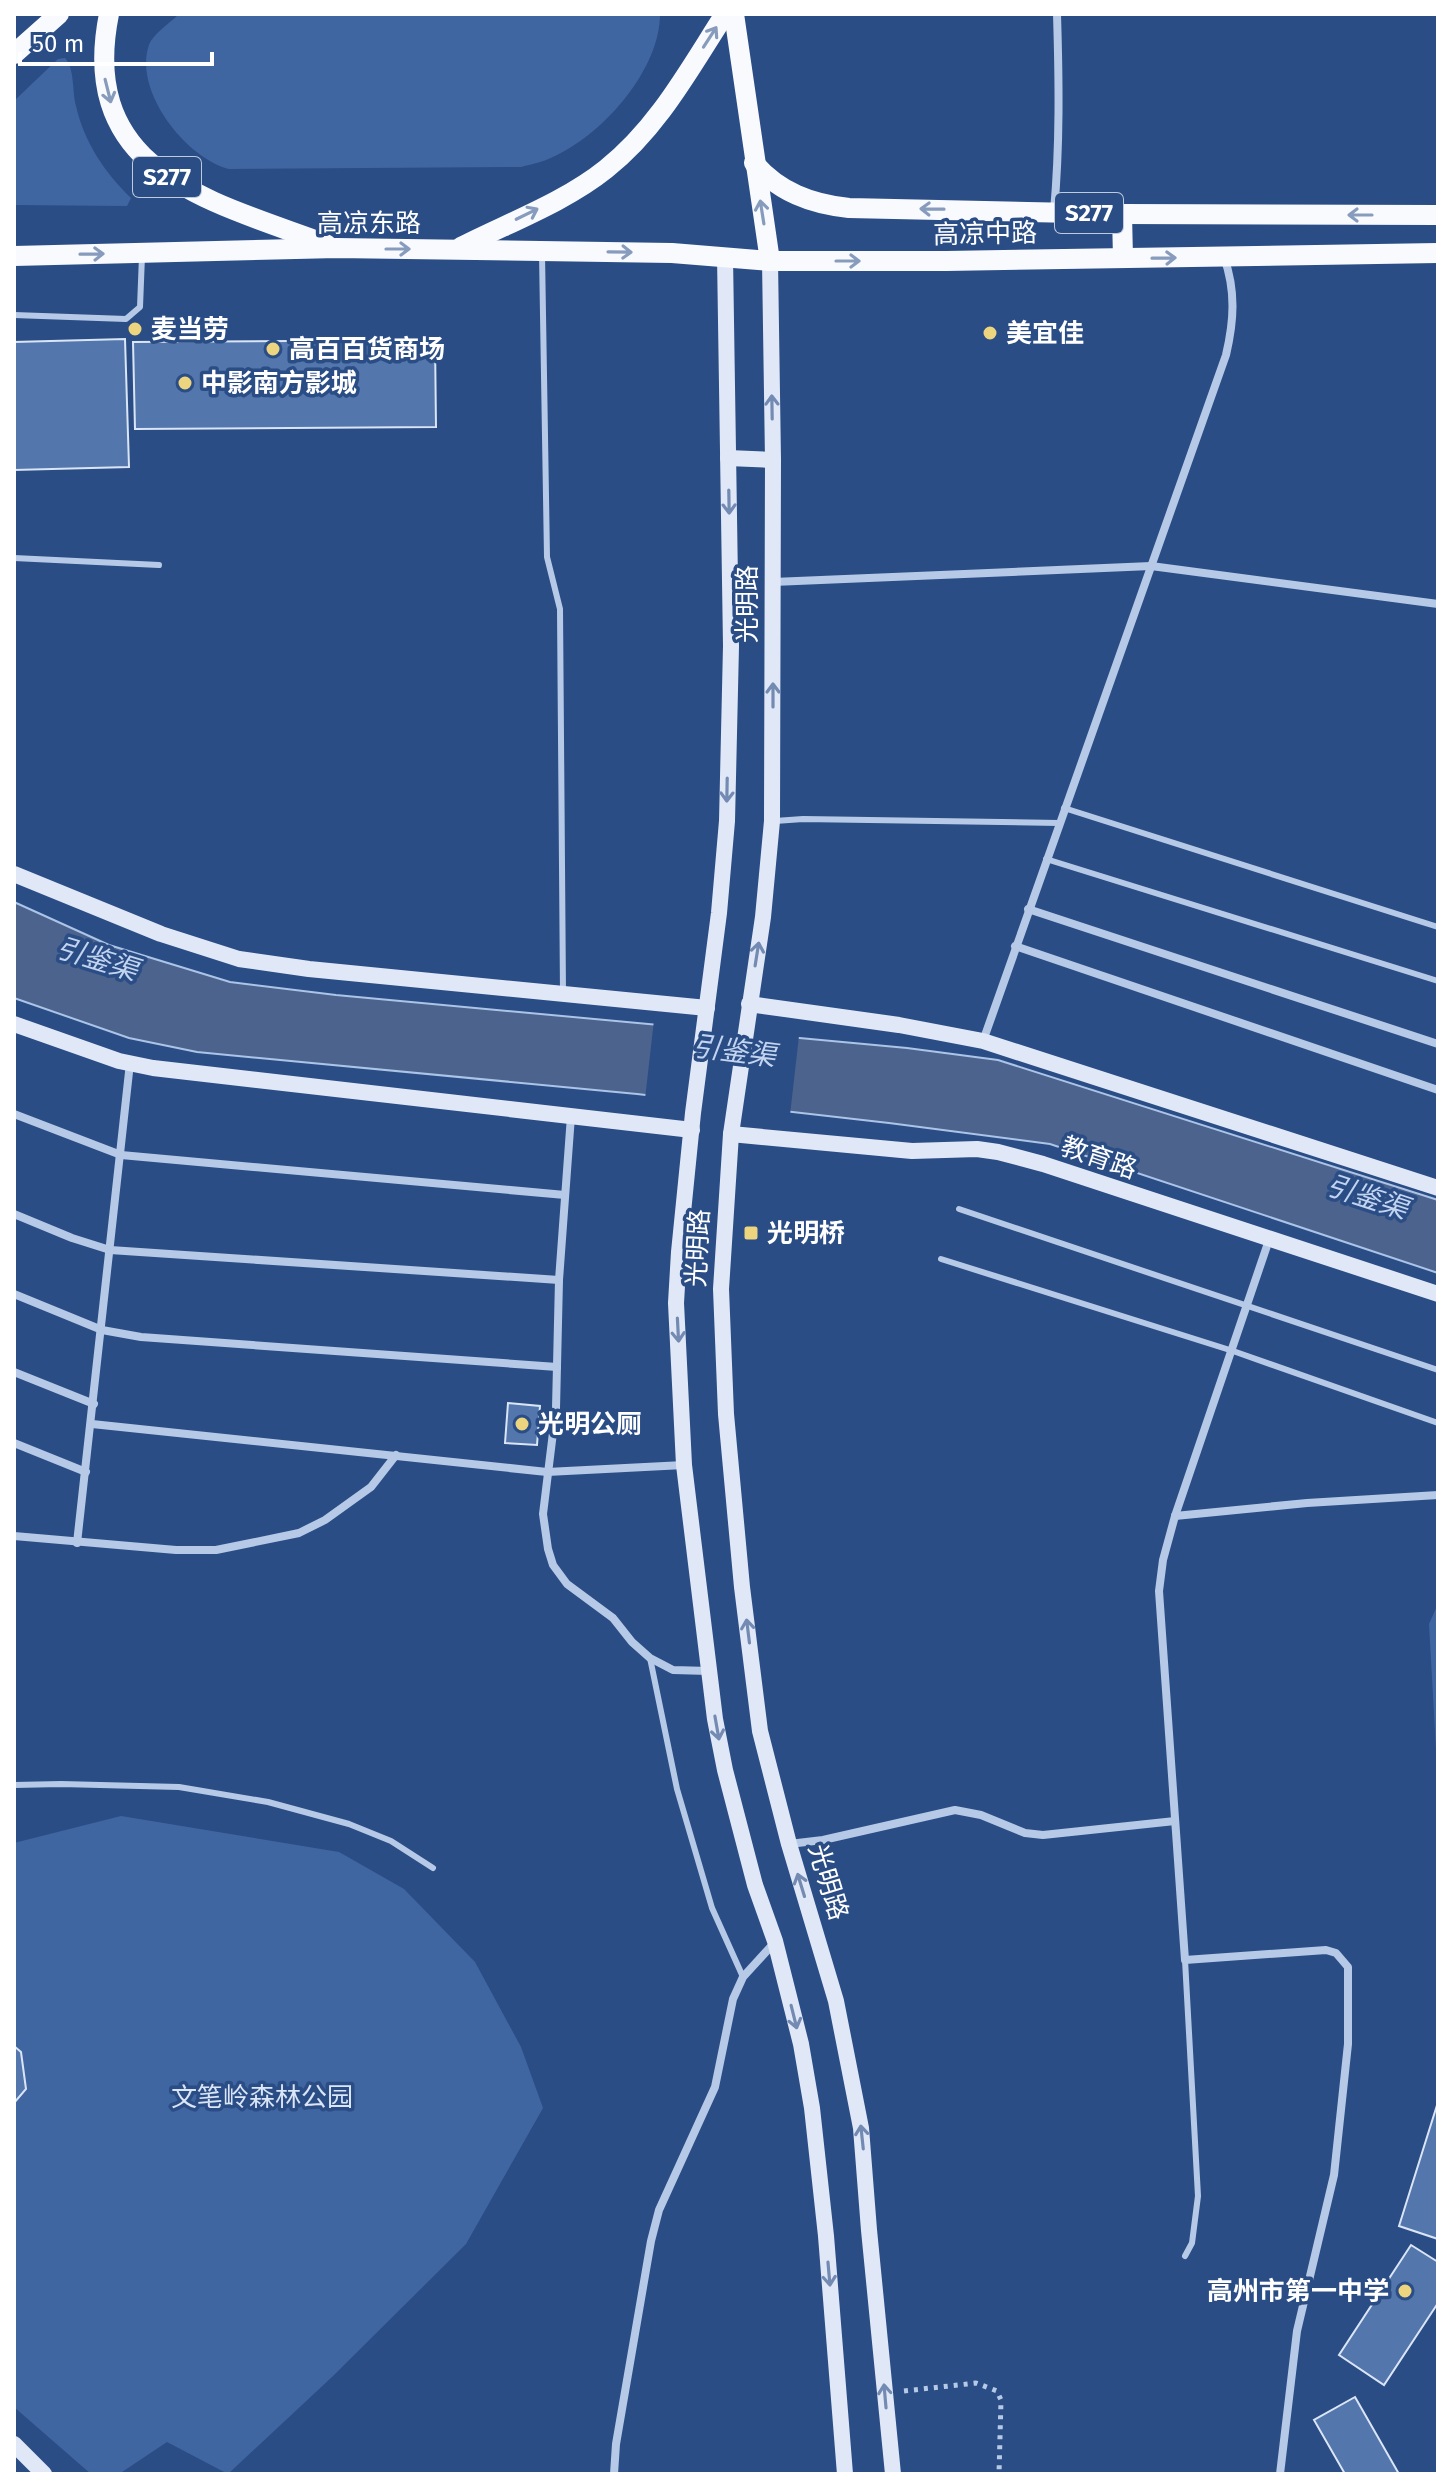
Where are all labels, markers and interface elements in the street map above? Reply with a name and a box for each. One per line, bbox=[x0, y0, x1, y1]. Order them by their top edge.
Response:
scale bar bbox=[20, 16, 212, 66]
one-way arrow bbox=[702, 26, 718, 48]
text: 50 m bbox=[32, 30, 84, 58]
one-way arrow bbox=[102, 78, 117, 104]
road number: S277 bbox=[133, 157, 201, 197]
road number: S277 bbox=[1055, 193, 1123, 233]
one-way arrow bbox=[754, 200, 769, 225]
one-way arrow bbox=[919, 202, 946, 217]
one-way arrow bbox=[515, 206, 539, 221]
one-way arrow bbox=[1347, 207, 1374, 223]
street label: 高凉东路 bbox=[317, 208, 421, 239]
street label: 高凉中路 bbox=[933, 218, 1037, 250]
one-way arrow bbox=[384, 241, 411, 256]
one-way arrow bbox=[606, 245, 633, 260]
one-way arrow bbox=[78, 246, 105, 262]
one-way arrow bbox=[1150, 250, 1177, 266]
one-way arrow bbox=[834, 253, 861, 269]
place label: 麦当劳 bbox=[151, 314, 229, 345]
place label: 美宜佳 bbox=[1006, 318, 1084, 349]
marker: 麦当劳 bbox=[126, 320, 144, 338]
marker: 美宜佳 bbox=[981, 324, 999, 342]
place label: 高百百货商场 bbox=[289, 334, 445, 365]
marker: 高百百货商场 bbox=[264, 340, 282, 358]
place label: 中影南方影城 bbox=[201, 368, 357, 399]
marker: 中影南方影城 bbox=[176, 374, 194, 392]
one-way arrow bbox=[764, 394, 780, 421]
one-way arrow bbox=[721, 488, 736, 515]
street label: 光明路 bbox=[732, 565, 763, 643]
one-way arrow bbox=[765, 682, 781, 709]
one-way arrow bbox=[720, 776, 735, 803]
water label: 引鉴渠 bbox=[52, 931, 146, 988]
one-way arrow bbox=[750, 942, 765, 967]
water label: 引鉴渠 bbox=[690, 1030, 782, 1073]
street label: 教育路 bbox=[1057, 1131, 1141, 1185]
water label: 引鉴渠 bbox=[1322, 1168, 1416, 1227]
street label: 光明路 bbox=[680, 1208, 716, 1288]
place label: 光明桥 bbox=[767, 1218, 845, 1249]
marker: 光明桥 bbox=[742, 1224, 760, 1242]
one-way arrow bbox=[670, 1316, 685, 1343]
place label: 光明公厕 bbox=[538, 1409, 642, 1440]
marker: 光明公厕 bbox=[513, 1415, 531, 1433]
one-way arrow bbox=[740, 1619, 755, 1644]
one-way arrow bbox=[710, 1715, 725, 1740]
street label: 光明路 bbox=[802, 1840, 854, 1924]
one-way arrow bbox=[793, 1873, 807, 1898]
one-way arrow bbox=[787, 2004, 802, 2030]
park label: 文笔岭森林公园 bbox=[171, 2082, 353, 2113]
one-way arrow bbox=[854, 2125, 869, 2151]
one-way arrow bbox=[822, 2261, 837, 2287]
place label: 高州市第一中学 bbox=[1207, 2276, 1389, 2307]
marker: 高州市第一中学 bbox=[1396, 2282, 1414, 2300]
one-way arrow bbox=[878, 2383, 893, 2410]

